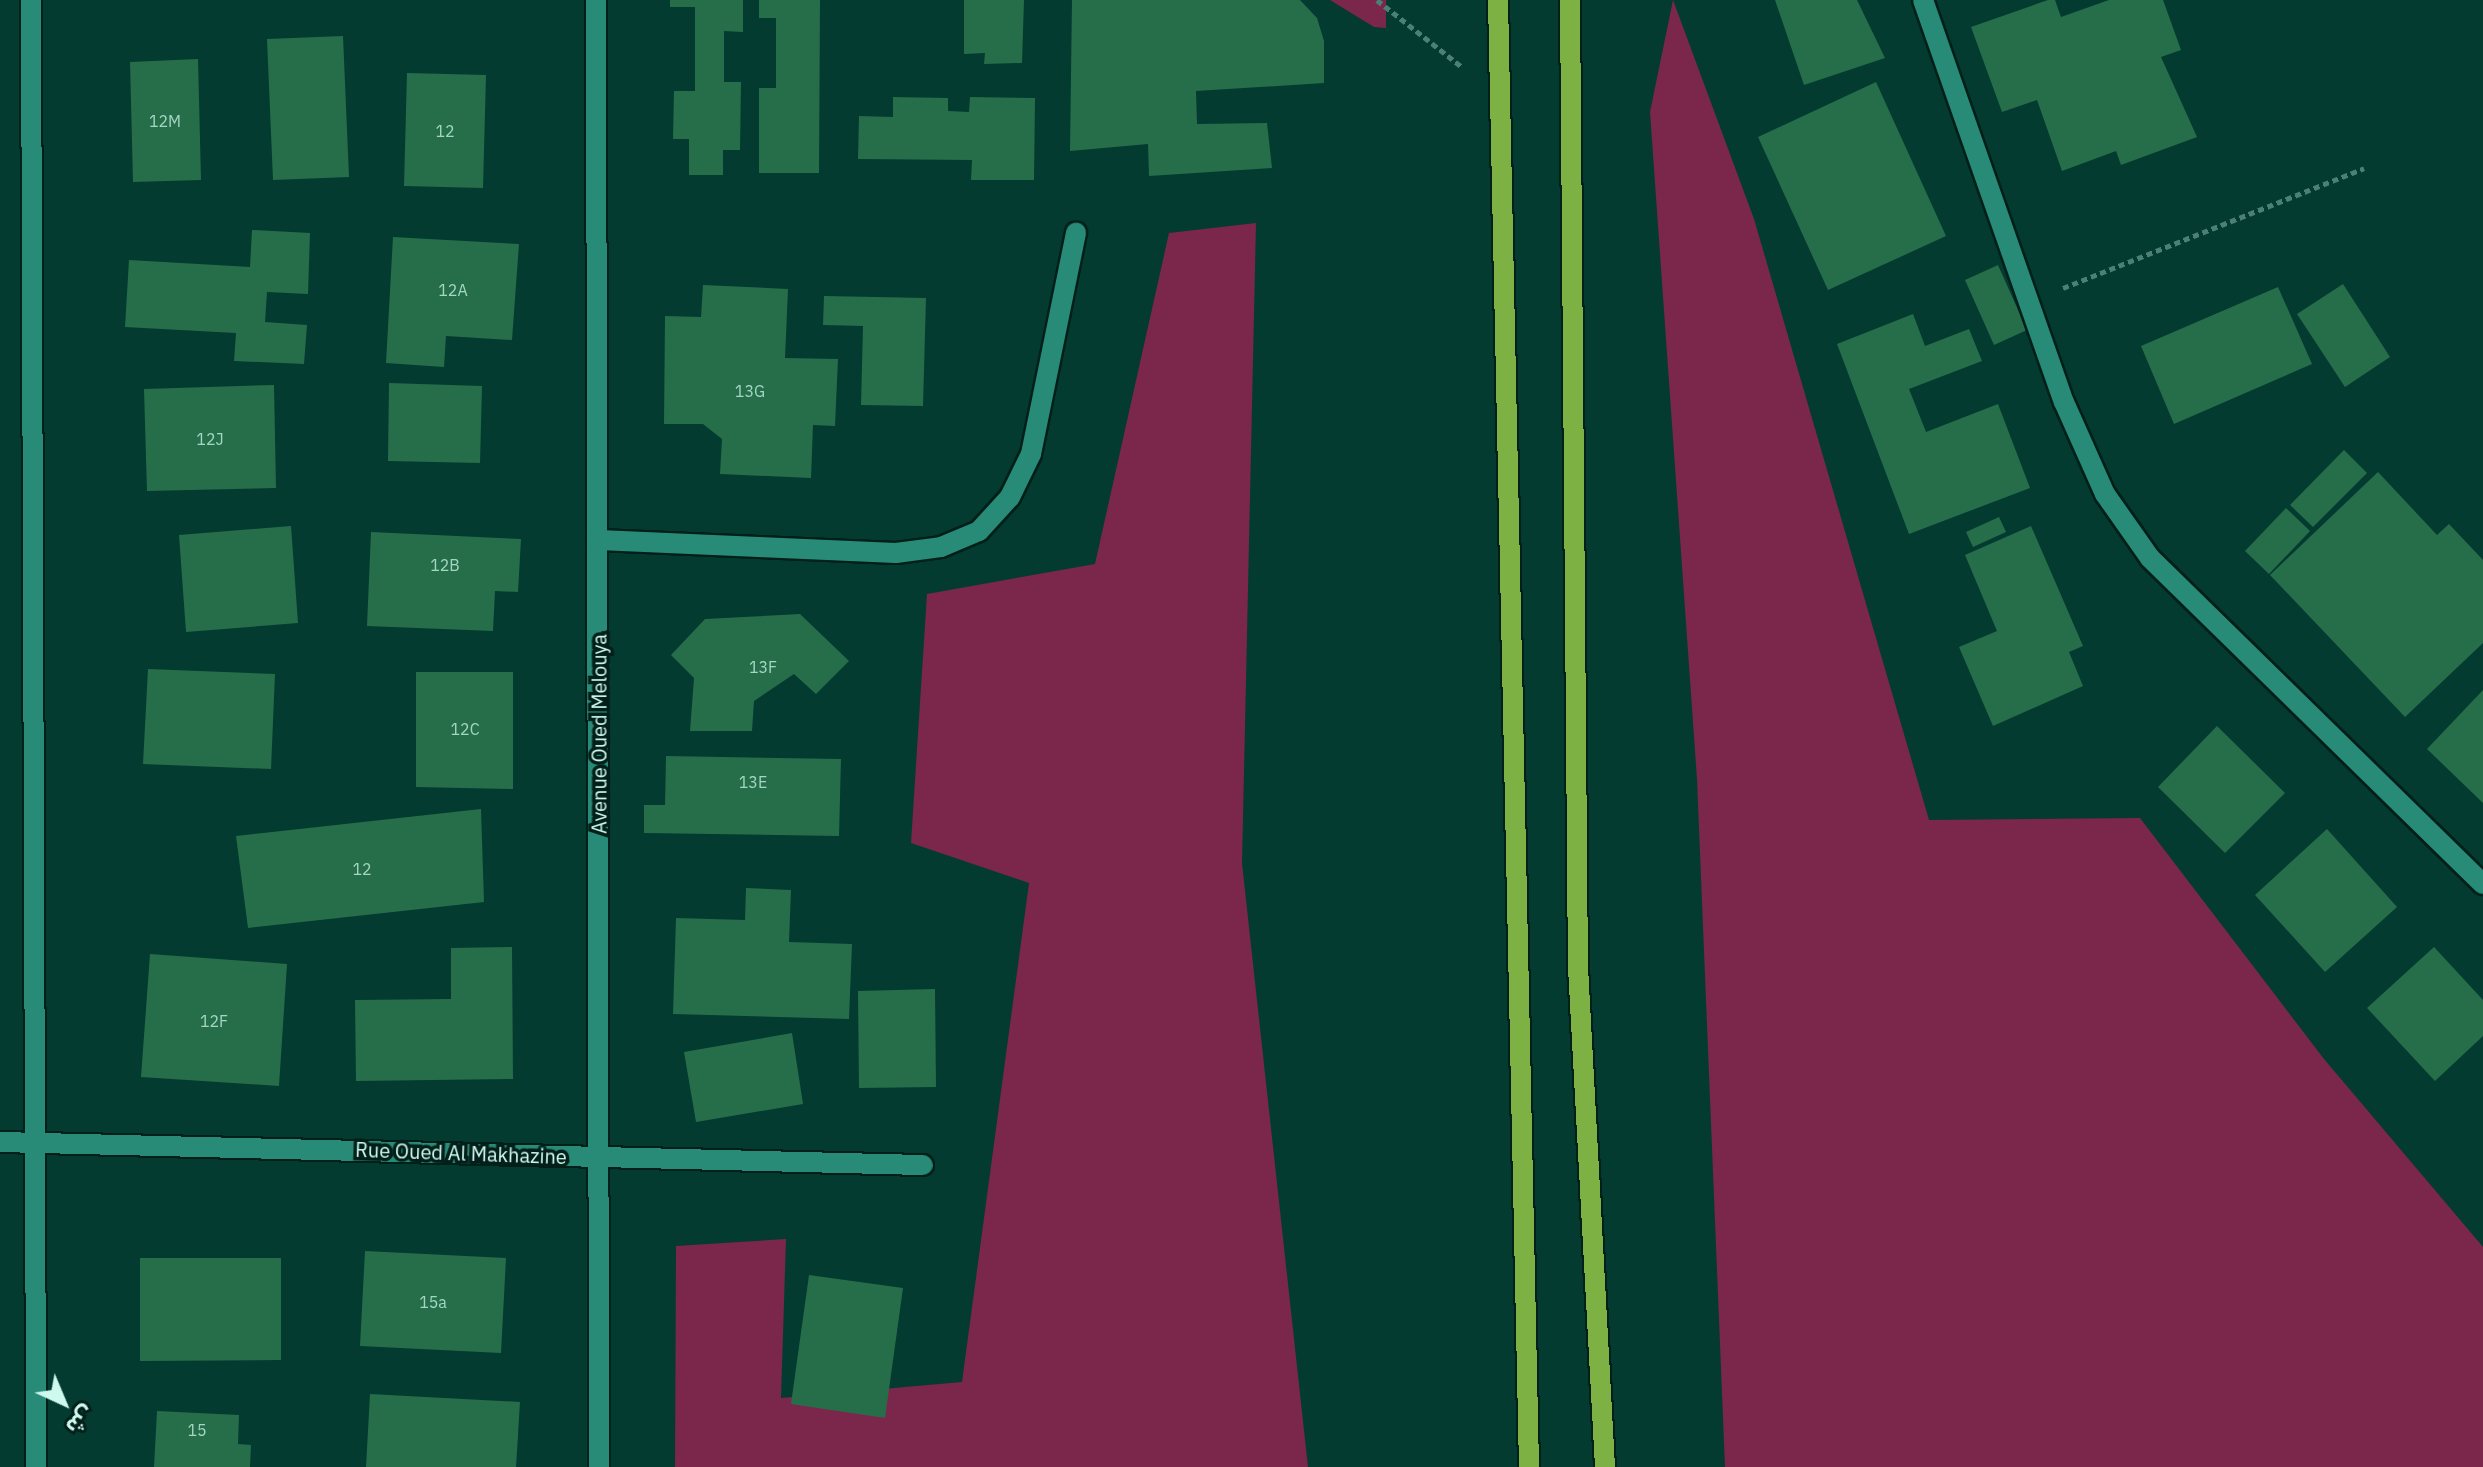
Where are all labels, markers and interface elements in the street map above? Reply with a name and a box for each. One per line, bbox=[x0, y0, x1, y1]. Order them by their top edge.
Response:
house number: 12M bbox=[149, 111, 181, 131]
house number: 12 bbox=[435, 121, 455, 141]
house number: 12A bbox=[438, 280, 468, 300]
house number: 13G bbox=[735, 381, 765, 401]
house number: 12J bbox=[196, 429, 224, 449]
house number: 12B bbox=[430, 555, 460, 575]
street label: Avenue Oued Melouya bbox=[587, 634, 611, 834]
house number: 13F bbox=[749, 657, 777, 677]
house number: 12C bbox=[450, 719, 480, 739]
house number: 13E bbox=[739, 772, 767, 792]
house number: 12 bbox=[352, 859, 372, 879]
house number: 12F bbox=[200, 1011, 228, 1031]
street label: Rue Oued Al Makhazine bbox=[355, 1137, 567, 1169]
house number: 15a bbox=[419, 1292, 447, 1312]
north arrow bbox=[24, 1363, 104, 1443]
text: ش bbox=[60, 1400, 102, 1442]
house number: 15 bbox=[187, 1420, 207, 1440]

